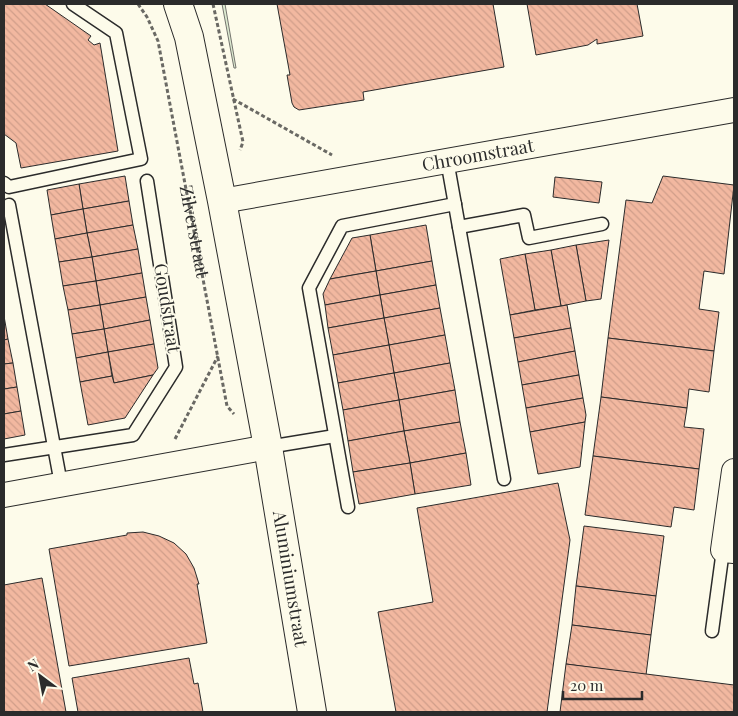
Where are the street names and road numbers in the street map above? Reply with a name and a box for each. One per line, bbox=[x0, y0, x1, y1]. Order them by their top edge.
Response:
street label: Chroomstraat bbox=[420, 133, 536, 176]
street label: Zilverstraat bbox=[174, 183, 216, 280]
street label: Goudstraat bbox=[149, 261, 187, 355]
street label: Aluminiumstraat bbox=[268, 508, 314, 649]

